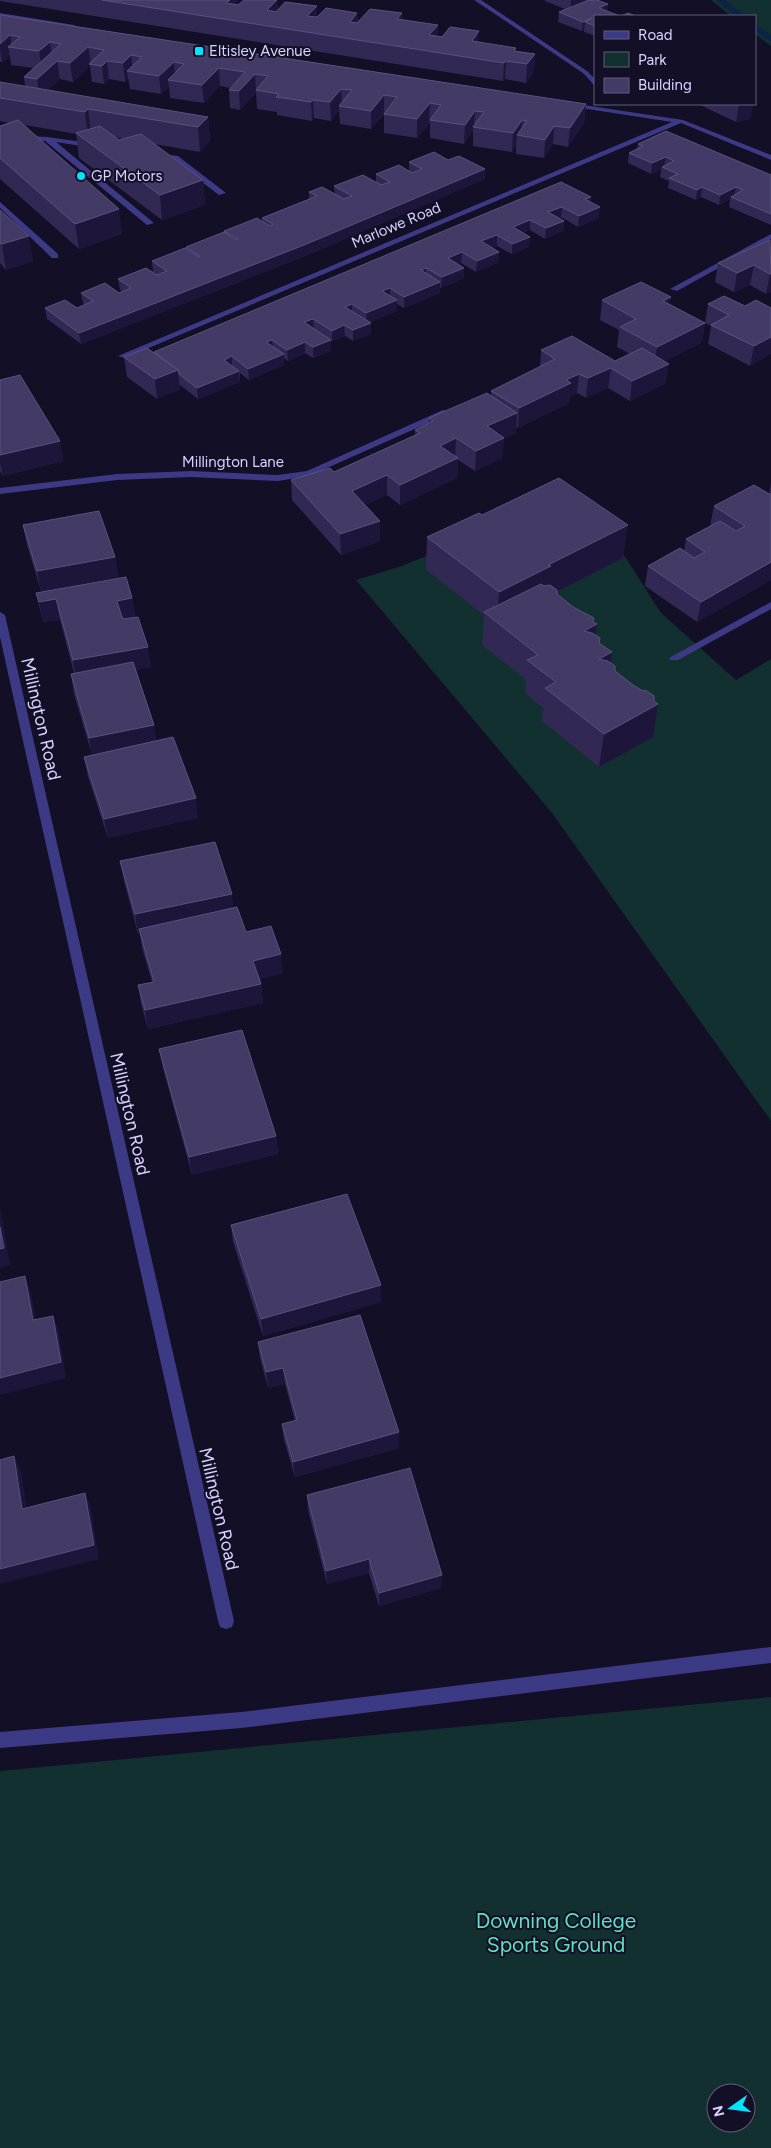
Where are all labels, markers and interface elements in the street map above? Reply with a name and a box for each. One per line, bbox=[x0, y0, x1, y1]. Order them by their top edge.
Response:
legend bbox=[594, 15, 756, 105]
text: Road bbox=[638, 26, 673, 44]
place label: Eltisley Avenue bbox=[209, 42, 311, 60]
marker: Eltisley Avenue bbox=[193, 45, 205, 57]
text: Park bbox=[638, 51, 667, 69]
text: Building bbox=[638, 76, 692, 94]
place label: GP Motors bbox=[91, 167, 163, 185]
marker: GP Motors bbox=[75, 170, 87, 182]
street label: Marlowe Road bbox=[349, 198, 443, 252]
street label: Millington Lane bbox=[182, 453, 284, 471]
street label: Millington Road bbox=[16, 656, 66, 782]
street label: Millington Road bbox=[105, 1051, 155, 1177]
street label: Millington Road bbox=[194, 1446, 244, 1572]
park label: Downing College Sports Ground bbox=[476, 1908, 636, 1957]
north arrow bbox=[706, 2083, 756, 2133]
text: N bbox=[709, 2104, 728, 2118]

